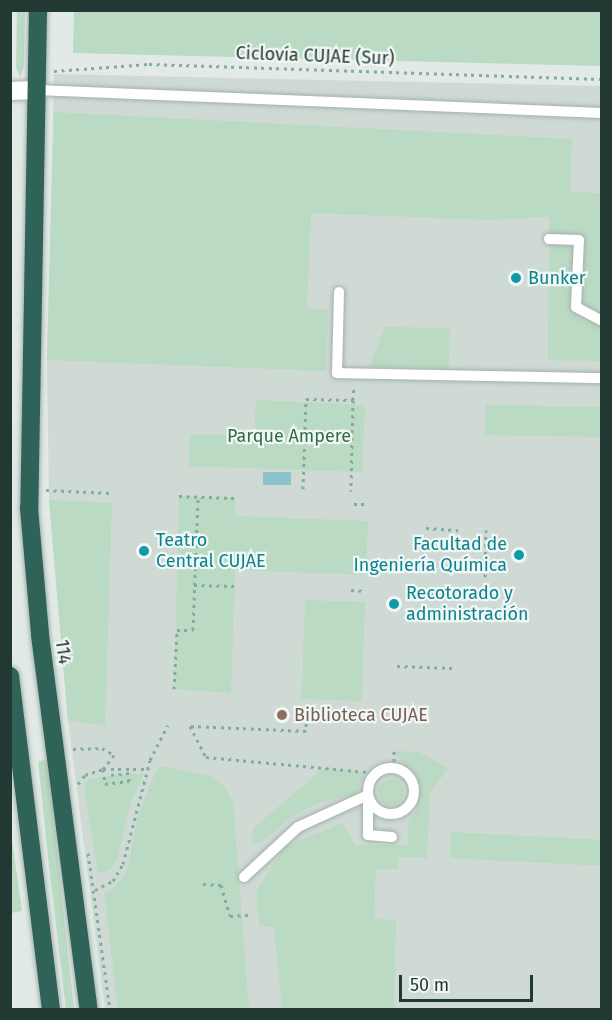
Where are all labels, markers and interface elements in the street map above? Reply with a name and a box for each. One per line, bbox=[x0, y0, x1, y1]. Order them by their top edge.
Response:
street label: Ciclovía CUJAE (Sur) bbox=[235, 42, 395, 70]
place label: Bunker bbox=[528, 267, 586, 289]
marker: Bunker bbox=[509, 271, 523, 285]
park label: Parque Ampere bbox=[227, 425, 351, 447]
place label: Teatro Central CUJAE bbox=[156, 530, 266, 572]
place label: Facultad de Ingeniería Química bbox=[354, 534, 507, 576]
marker: Teatro Central CUJAE bbox=[137, 544, 151, 558]
marker: Facultad de Ingeniería Química bbox=[512, 548, 526, 562]
place label: Recotorado y administración bbox=[406, 583, 528, 626]
marker: Recotorado y administración bbox=[387, 597, 401, 611]
street label: 114 bbox=[51, 638, 75, 666]
place label: Biblioteca CUJAE bbox=[294, 704, 428, 726]
marker: Biblioteca CUJAE bbox=[275, 708, 289, 722]
scale bar bbox=[402, 963, 536, 1001]
text: 50 m bbox=[410, 974, 449, 996]

